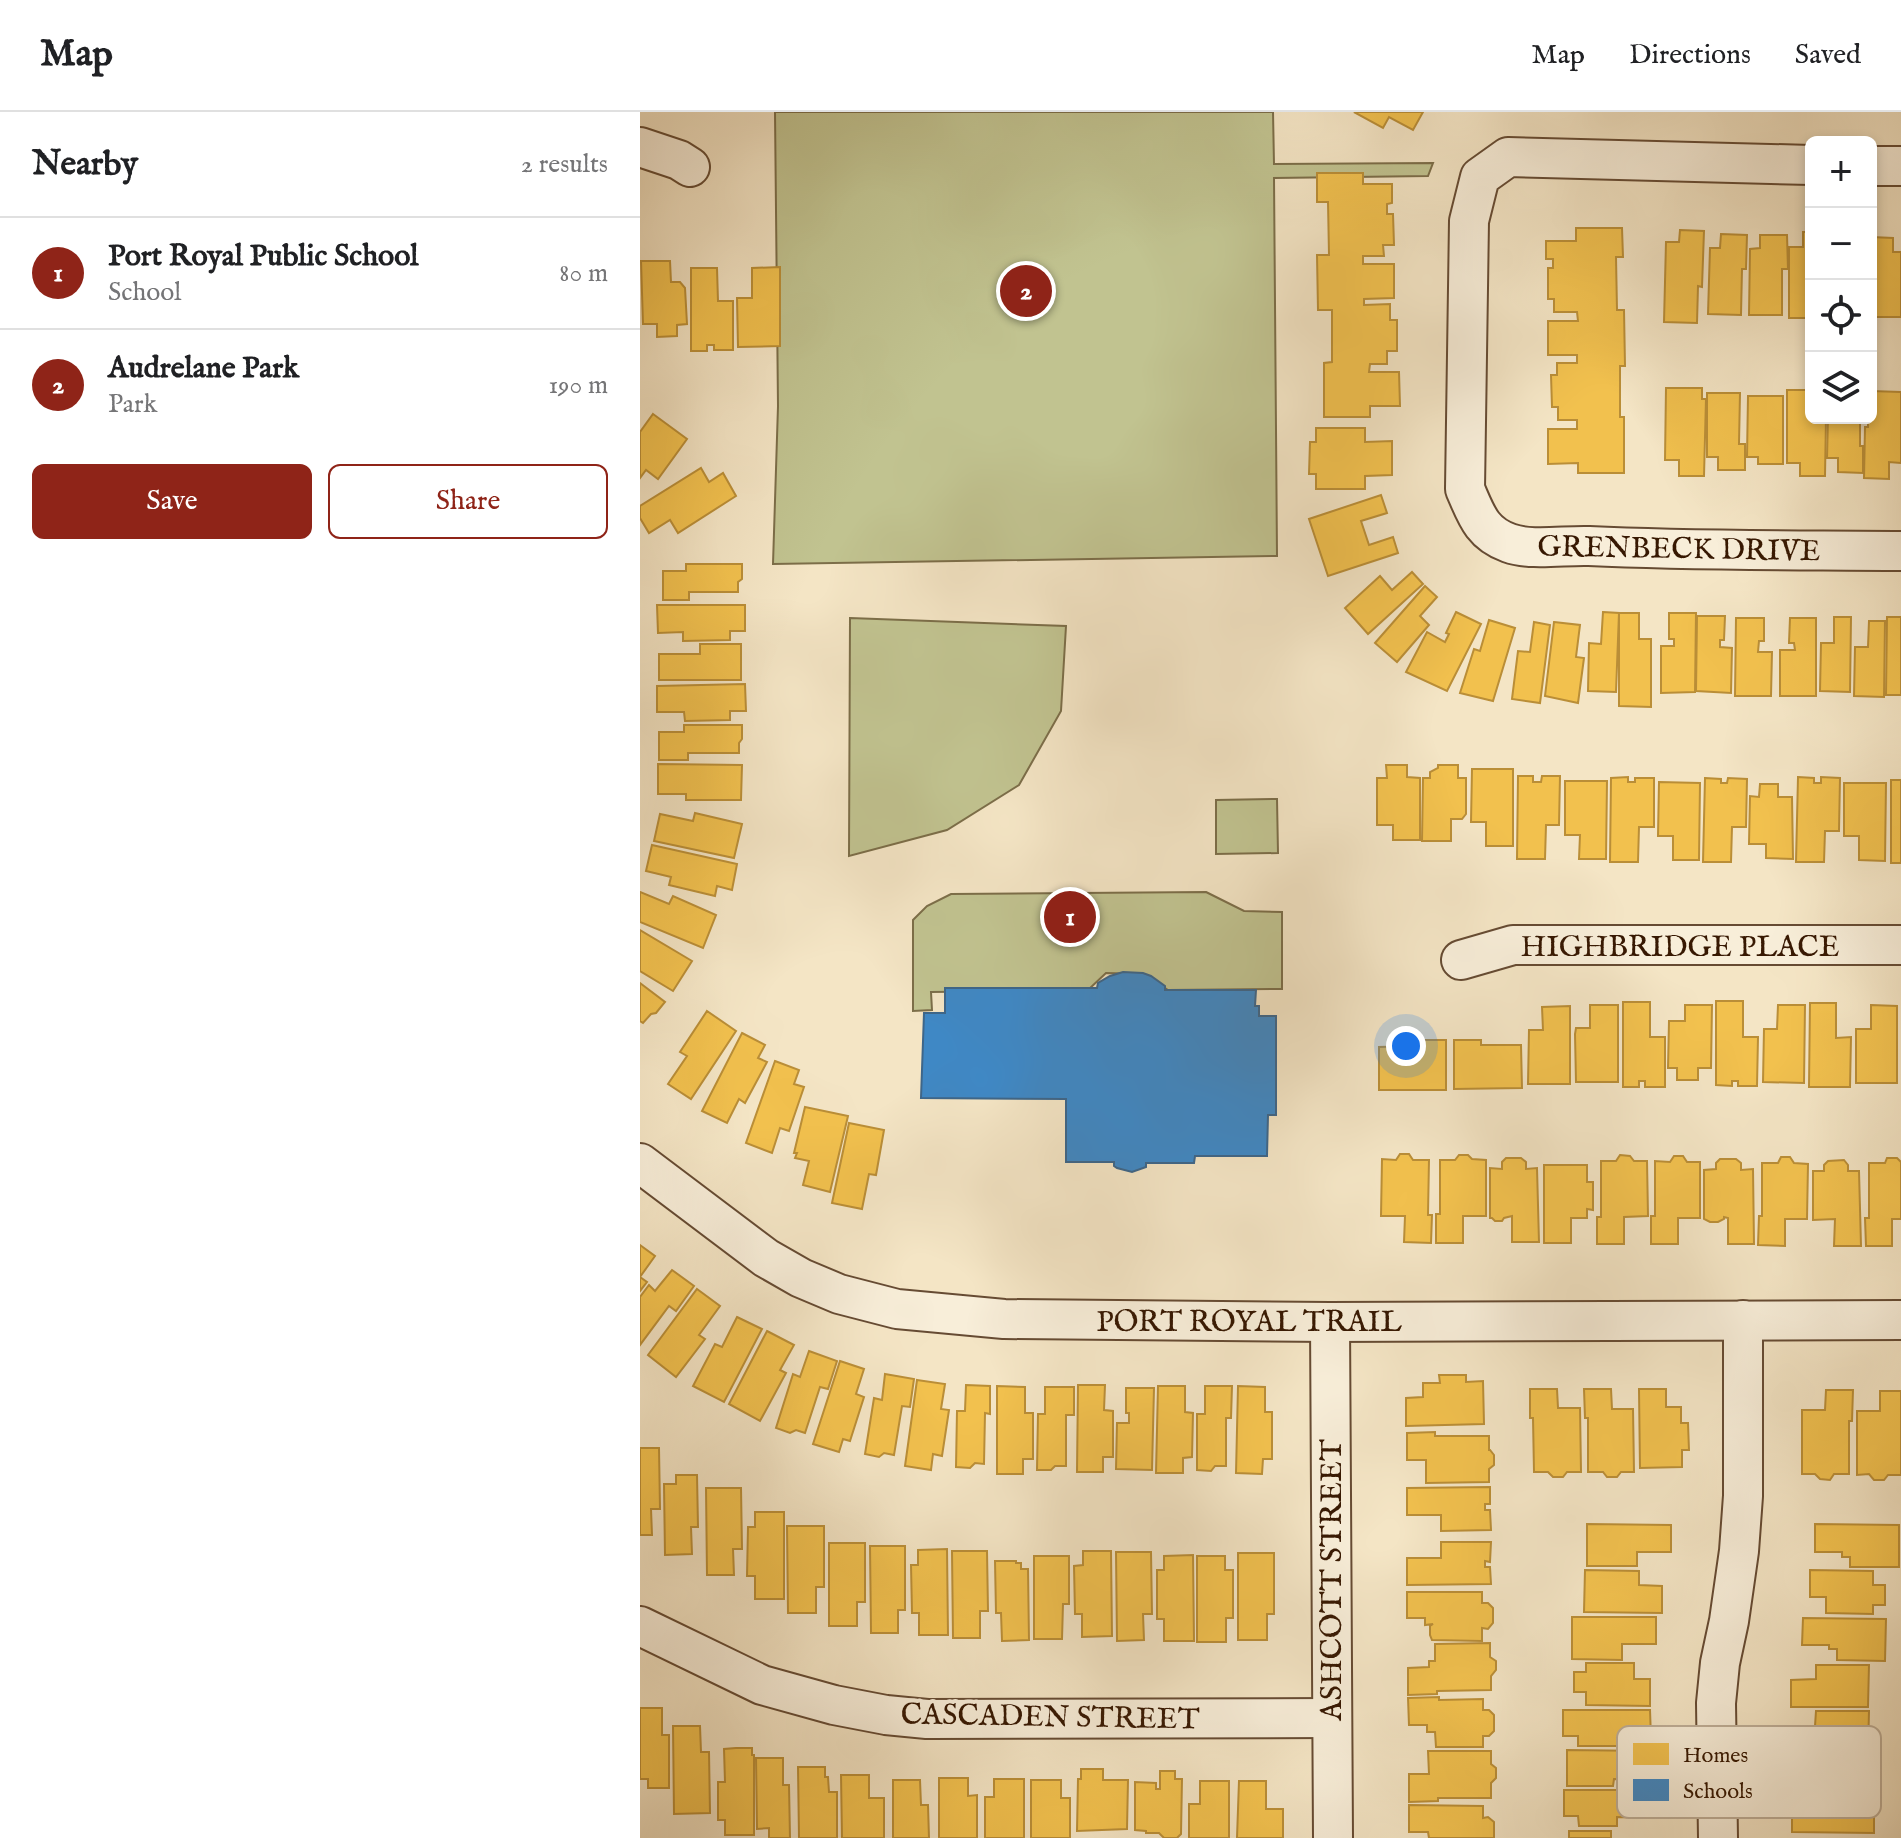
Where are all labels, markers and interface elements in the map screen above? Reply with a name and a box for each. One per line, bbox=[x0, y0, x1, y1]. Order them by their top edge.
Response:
text: Map bbox=[40, 31, 113, 79]
text: Map bbox=[1531, 38, 1585, 73]
text: Directions bbox=[1629, 38, 1751, 73]
text: Saved bbox=[1795, 38, 1861, 73]
map controls bbox=[1805, 136, 1877, 424]
button: + bbox=[1805, 136, 1877, 208]
text: Nearby bbox=[32, 143, 138, 186]
text: 2 results bbox=[521, 148, 608, 181]
button: − bbox=[1805, 208, 1877, 280]
text: Port Royal Public School bbox=[108, 238, 418, 276]
text: 1 bbox=[53, 257, 63, 290]
text: 80 m bbox=[559, 257, 608, 290]
pin: 2 bbox=[1000, 261, 1052, 321]
text: School bbox=[108, 276, 181, 309]
button: locate bbox=[1805, 280, 1877, 352]
text: Audrelane Park bbox=[108, 350, 299, 388]
button: layers bbox=[1805, 352, 1877, 424]
text: 2 bbox=[52, 369, 64, 402]
text: 190 m bbox=[548, 369, 608, 402]
text: Park bbox=[108, 388, 157, 421]
button: Save bbox=[32, 464, 312, 539]
button: Share bbox=[328, 464, 608, 539]
street label: GRENBECK DRIVE bbox=[1537, 529, 1821, 571]
pin: 1 bbox=[1044, 887, 1096, 947]
street label: HIGHBRIDGE PLACE bbox=[1520, 929, 1840, 967]
your location bbox=[1386, 1026, 1426, 1066]
street label: PORT ROYAL TRAIL bbox=[1096, 1304, 1402, 1342]
street label: ASHCOTT STREET bbox=[1314, 1439, 1352, 1722]
street label: CASCADEN STREET bbox=[900, 1696, 1200, 1740]
legend bbox=[1617, 1726, 1881, 1818]
text: Homes bbox=[1683, 1742, 1748, 1770]
text: Schools bbox=[1683, 1778, 1753, 1806]

